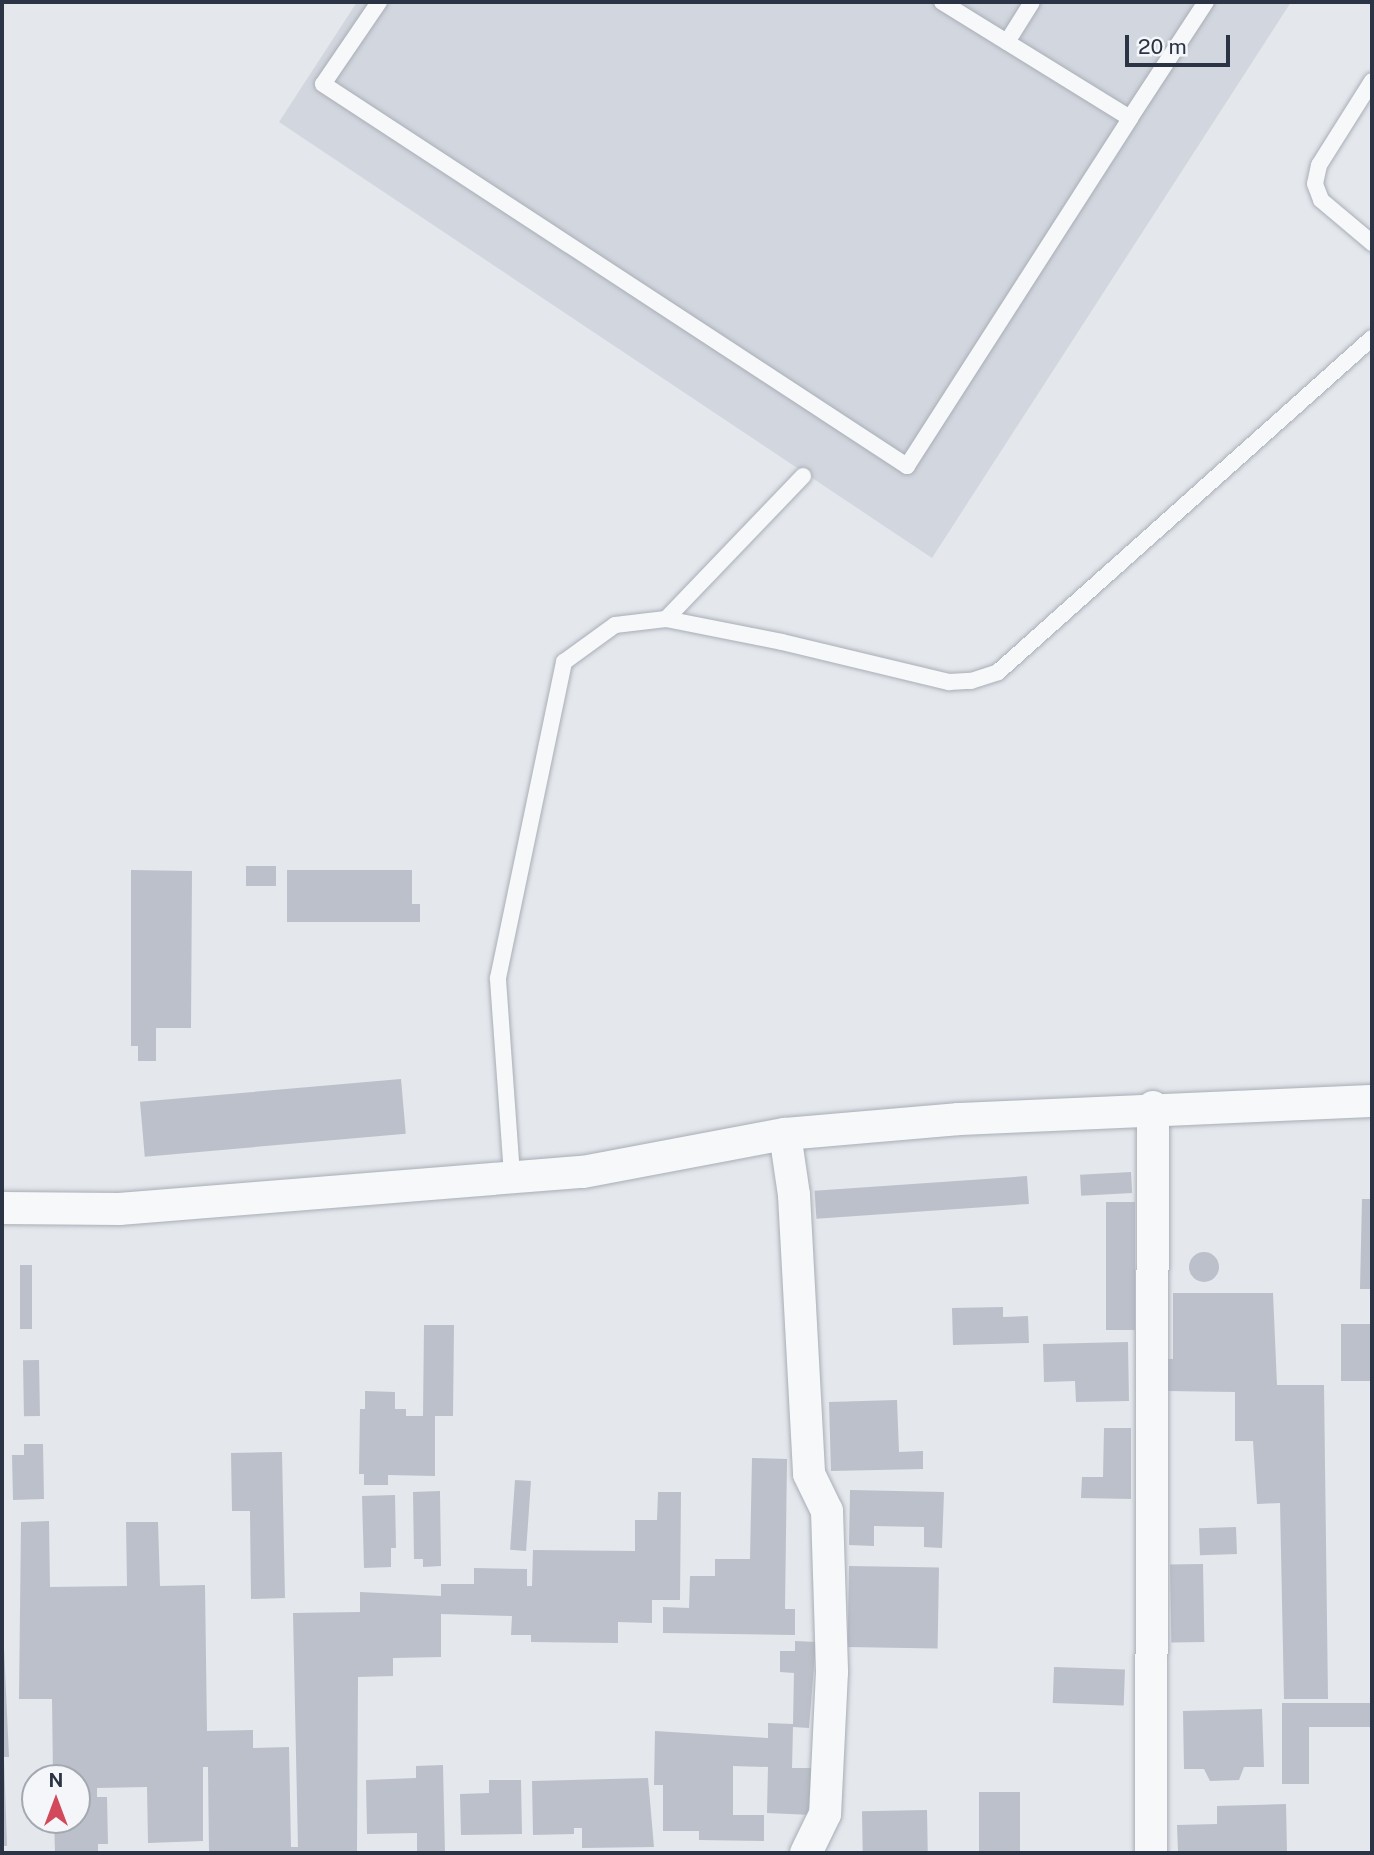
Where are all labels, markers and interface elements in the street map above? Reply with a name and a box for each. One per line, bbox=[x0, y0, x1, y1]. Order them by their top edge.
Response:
scale bar bbox=[1129, 21, 1234, 65]
text: 20 m bbox=[1138, 34, 1187, 59]
north arrow bbox=[21, 1764, 91, 1834]
text: N bbox=[49, 1769, 63, 1791]

